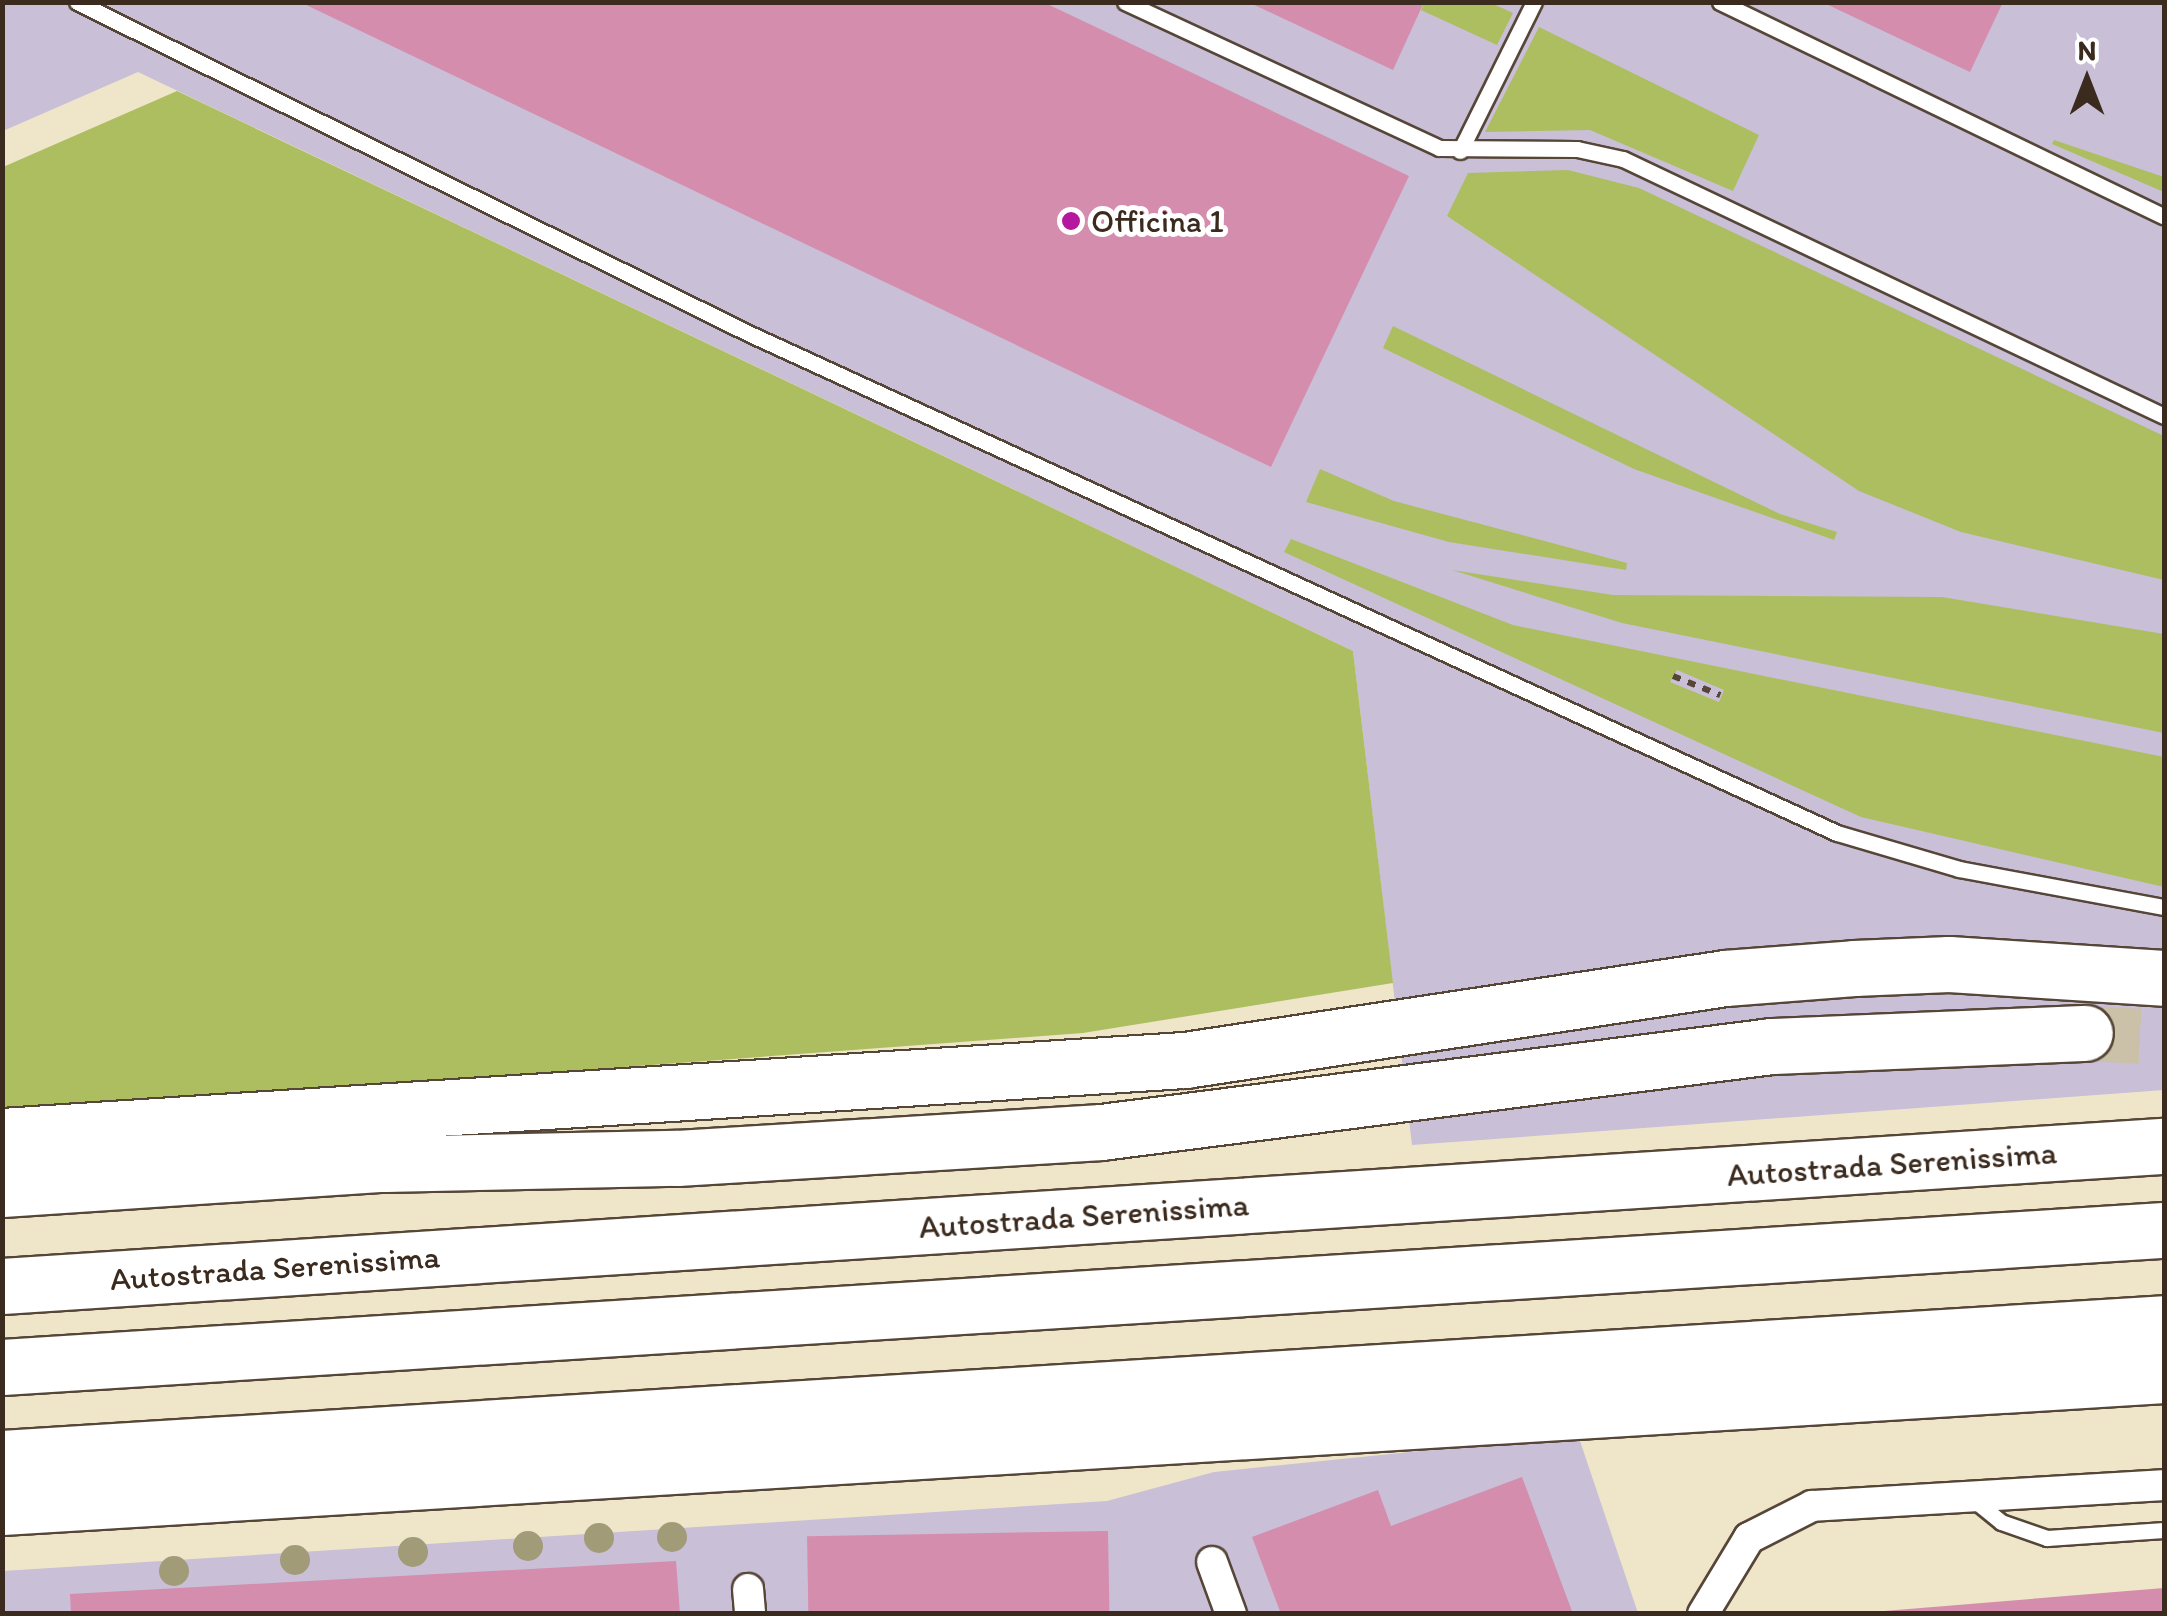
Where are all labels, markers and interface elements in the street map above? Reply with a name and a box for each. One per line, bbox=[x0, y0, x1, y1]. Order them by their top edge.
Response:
north arrow bbox=[2037, 30, 2137, 130]
text: N bbox=[2078, 33, 2096, 67]
place label: Officina 1 bbox=[1091, 202, 1224, 240]
marker: Officina 1 bbox=[1060, 210, 1082, 232]
street label: Autostrada Serenissima bbox=[1727, 1133, 2057, 1195]
street label: Autostrada Serenissima bbox=[919, 1185, 1249, 1247]
street label: Autostrada Serenissima bbox=[110, 1237, 440, 1299]

